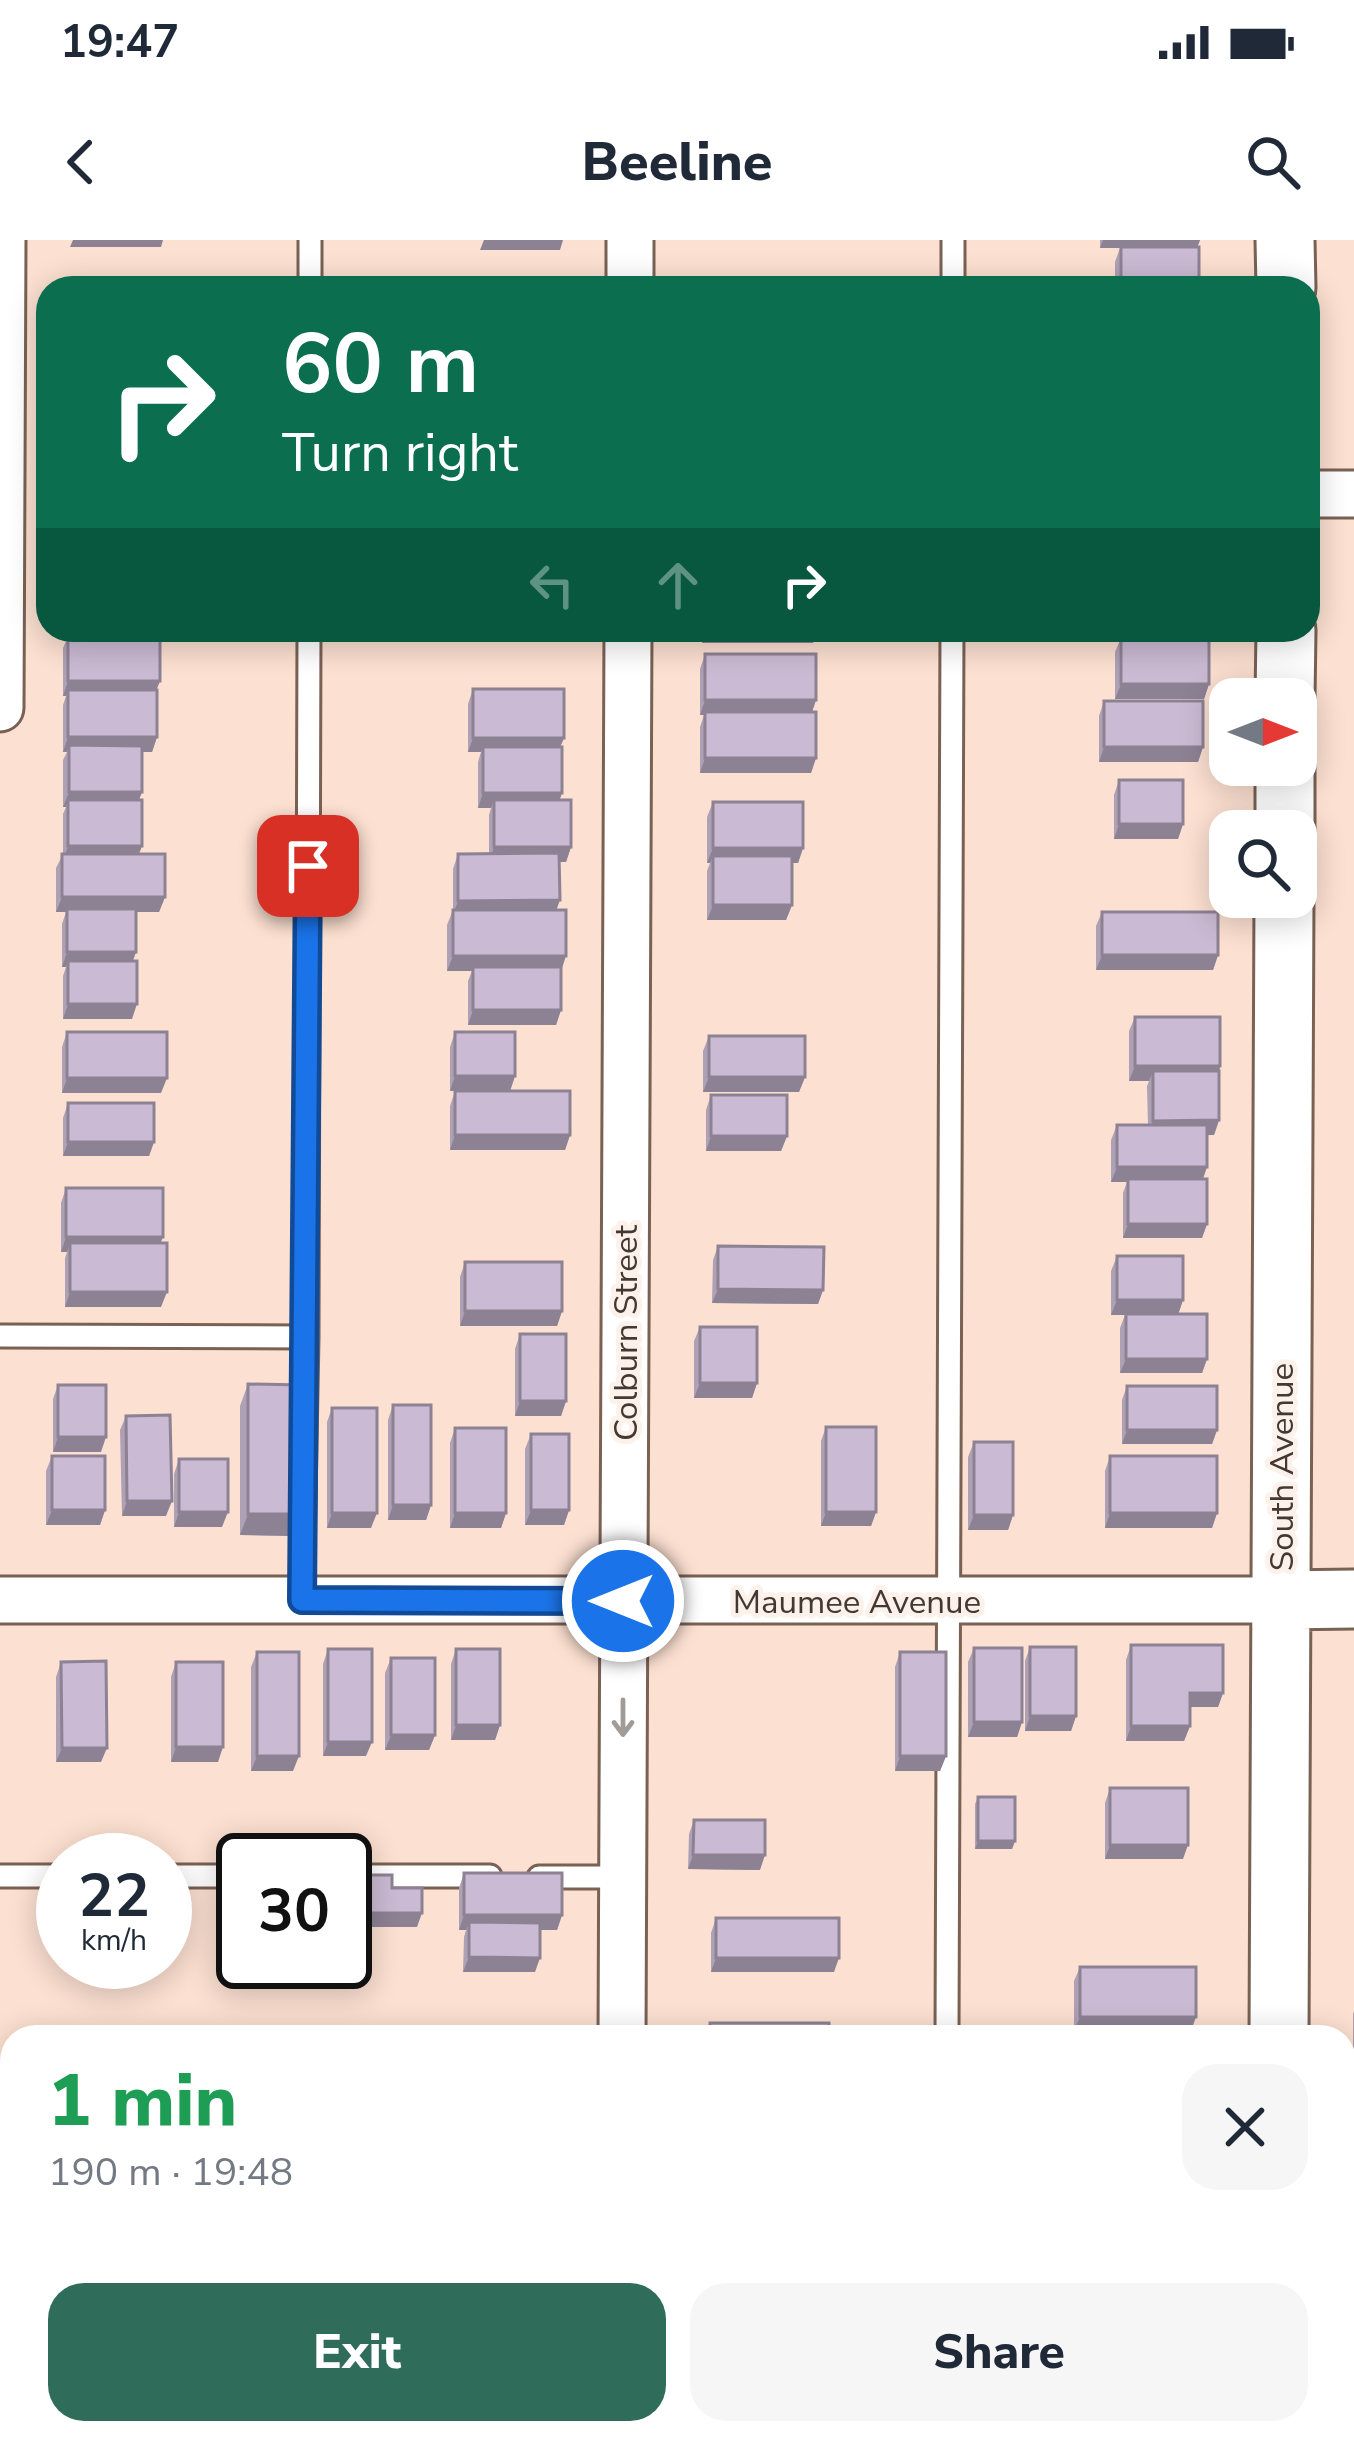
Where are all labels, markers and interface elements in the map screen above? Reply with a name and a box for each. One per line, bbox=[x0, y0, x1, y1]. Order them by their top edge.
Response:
text: 19:47 bbox=[60, 12, 179, 73]
text: Beeline bbox=[581, 125, 773, 199]
icon: back bbox=[48, 129, 114, 195]
icon: search bbox=[1240, 129, 1306, 195]
text: 60 m bbox=[282, 307, 479, 422]
icon: right bbox=[84, 324, 240, 480]
text: Turn right bbox=[282, 416, 518, 490]
icon: left bbox=[519, 552, 585, 618]
icon: ahead bbox=[645, 552, 711, 618]
icon: right bbox=[771, 552, 837, 618]
north arrow bbox=[1209, 678, 1317, 786]
map controls bbox=[1209, 678, 1317, 918]
button: search bbox=[1209, 810, 1317, 918]
pin bbox=[257, 815, 359, 917]
icon: arrive bbox=[275, 833, 341, 899]
street label: Colburn Street bbox=[604, 1225, 649, 1441]
street label: South Avenue bbox=[1260, 1363, 1305, 1571]
position arrow bbox=[560, 1538, 686, 1664]
street label: Maumee Avenue bbox=[733, 1580, 981, 1625]
one-way arrow bbox=[612, 1698, 634, 1737]
speed limit sign: 30 bbox=[216, 1833, 372, 1989]
text: 22 bbox=[78, 1855, 150, 1937]
text: km/h bbox=[81, 1920, 147, 1961]
text: 1 min bbox=[48, 2052, 237, 2150]
button: close bbox=[1182, 2064, 1308, 2190]
text: 190 m · 19:48 bbox=[48, 2146, 293, 2199]
button: Exit bbox=[48, 2283, 666, 2421]
button: Share bbox=[690, 2283, 1308, 2421]

